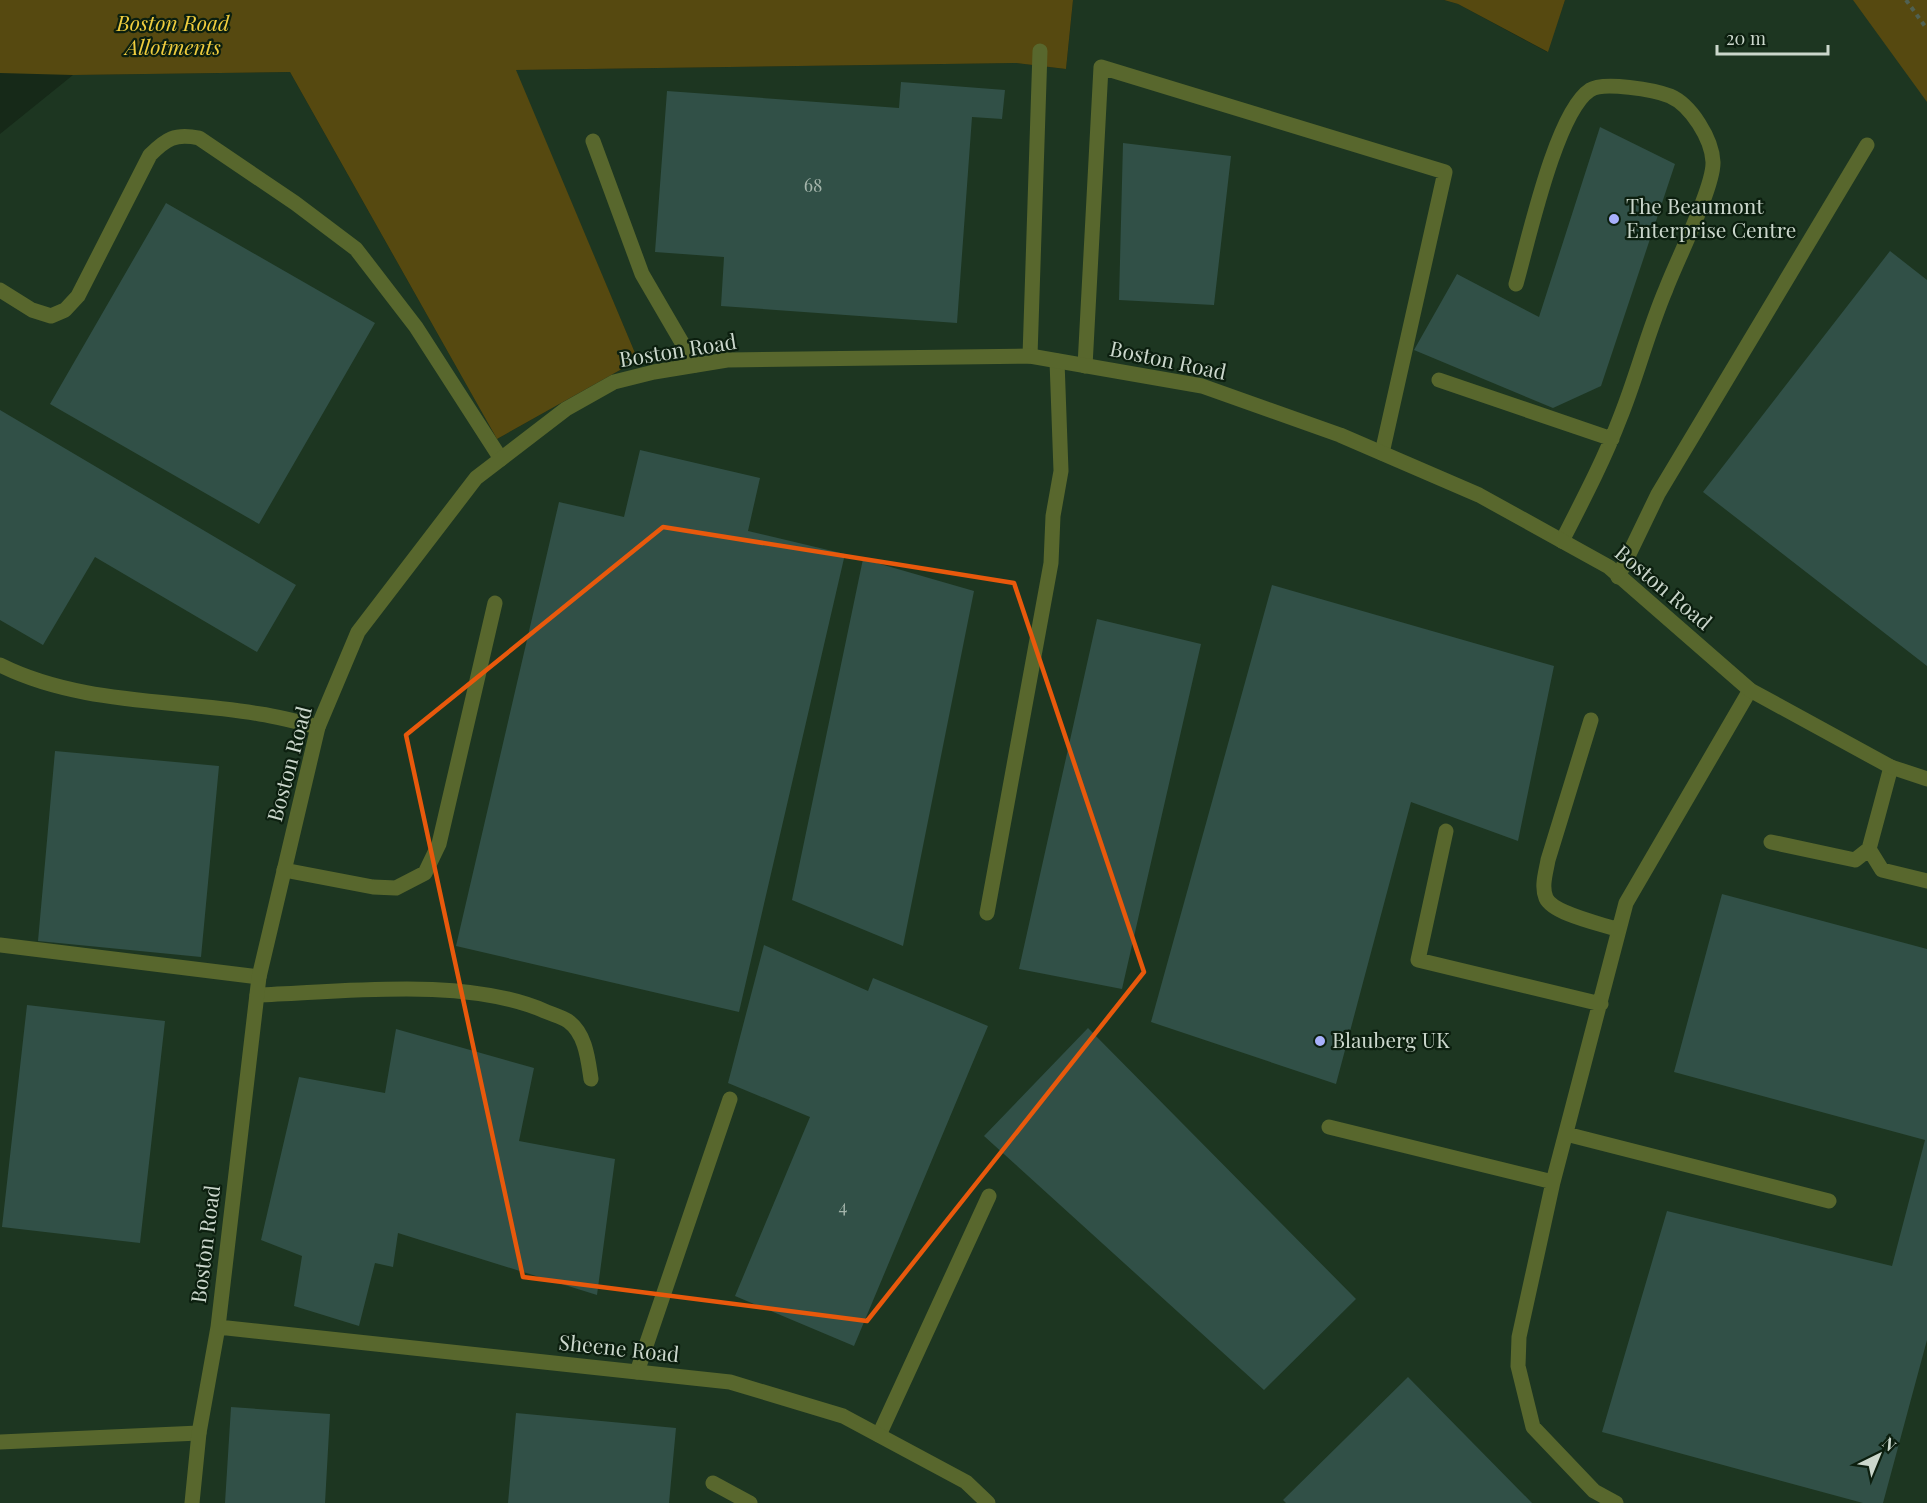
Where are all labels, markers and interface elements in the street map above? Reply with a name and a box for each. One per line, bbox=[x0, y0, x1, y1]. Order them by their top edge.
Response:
park label: Boston Road Allotments bbox=[116, 8, 230, 60]
scale bar bbox=[1717, 18, 1828, 56]
text: 20 m bbox=[1726, 26, 1766, 50]
house number: 68 bbox=[804, 173, 822, 197]
place label: The Beaumont Enterprise Centre bbox=[1626, 191, 1796, 243]
marker: The Beaumont Enterprise Centre bbox=[1607, 212, 1621, 226]
street label: Boston Road bbox=[617, 326, 738, 372]
street label: Boston Road bbox=[1108, 333, 1229, 385]
street label: Boston Road bbox=[1610, 538, 1719, 635]
street label: Boston Road bbox=[259, 703, 317, 824]
place label: Blauberg UK bbox=[1332, 1025, 1450, 1053]
marker: Blauberg UK bbox=[1313, 1034, 1327, 1048]
street label: Boston Road bbox=[183, 1183, 225, 1304]
house number: 4 bbox=[839, 1194, 848, 1218]
street label: Sheene Road bbox=[558, 1327, 681, 1367]
north arrow bbox=[1849, 1425, 1909, 1485]
text: N bbox=[1878, 1432, 1901, 1456]

